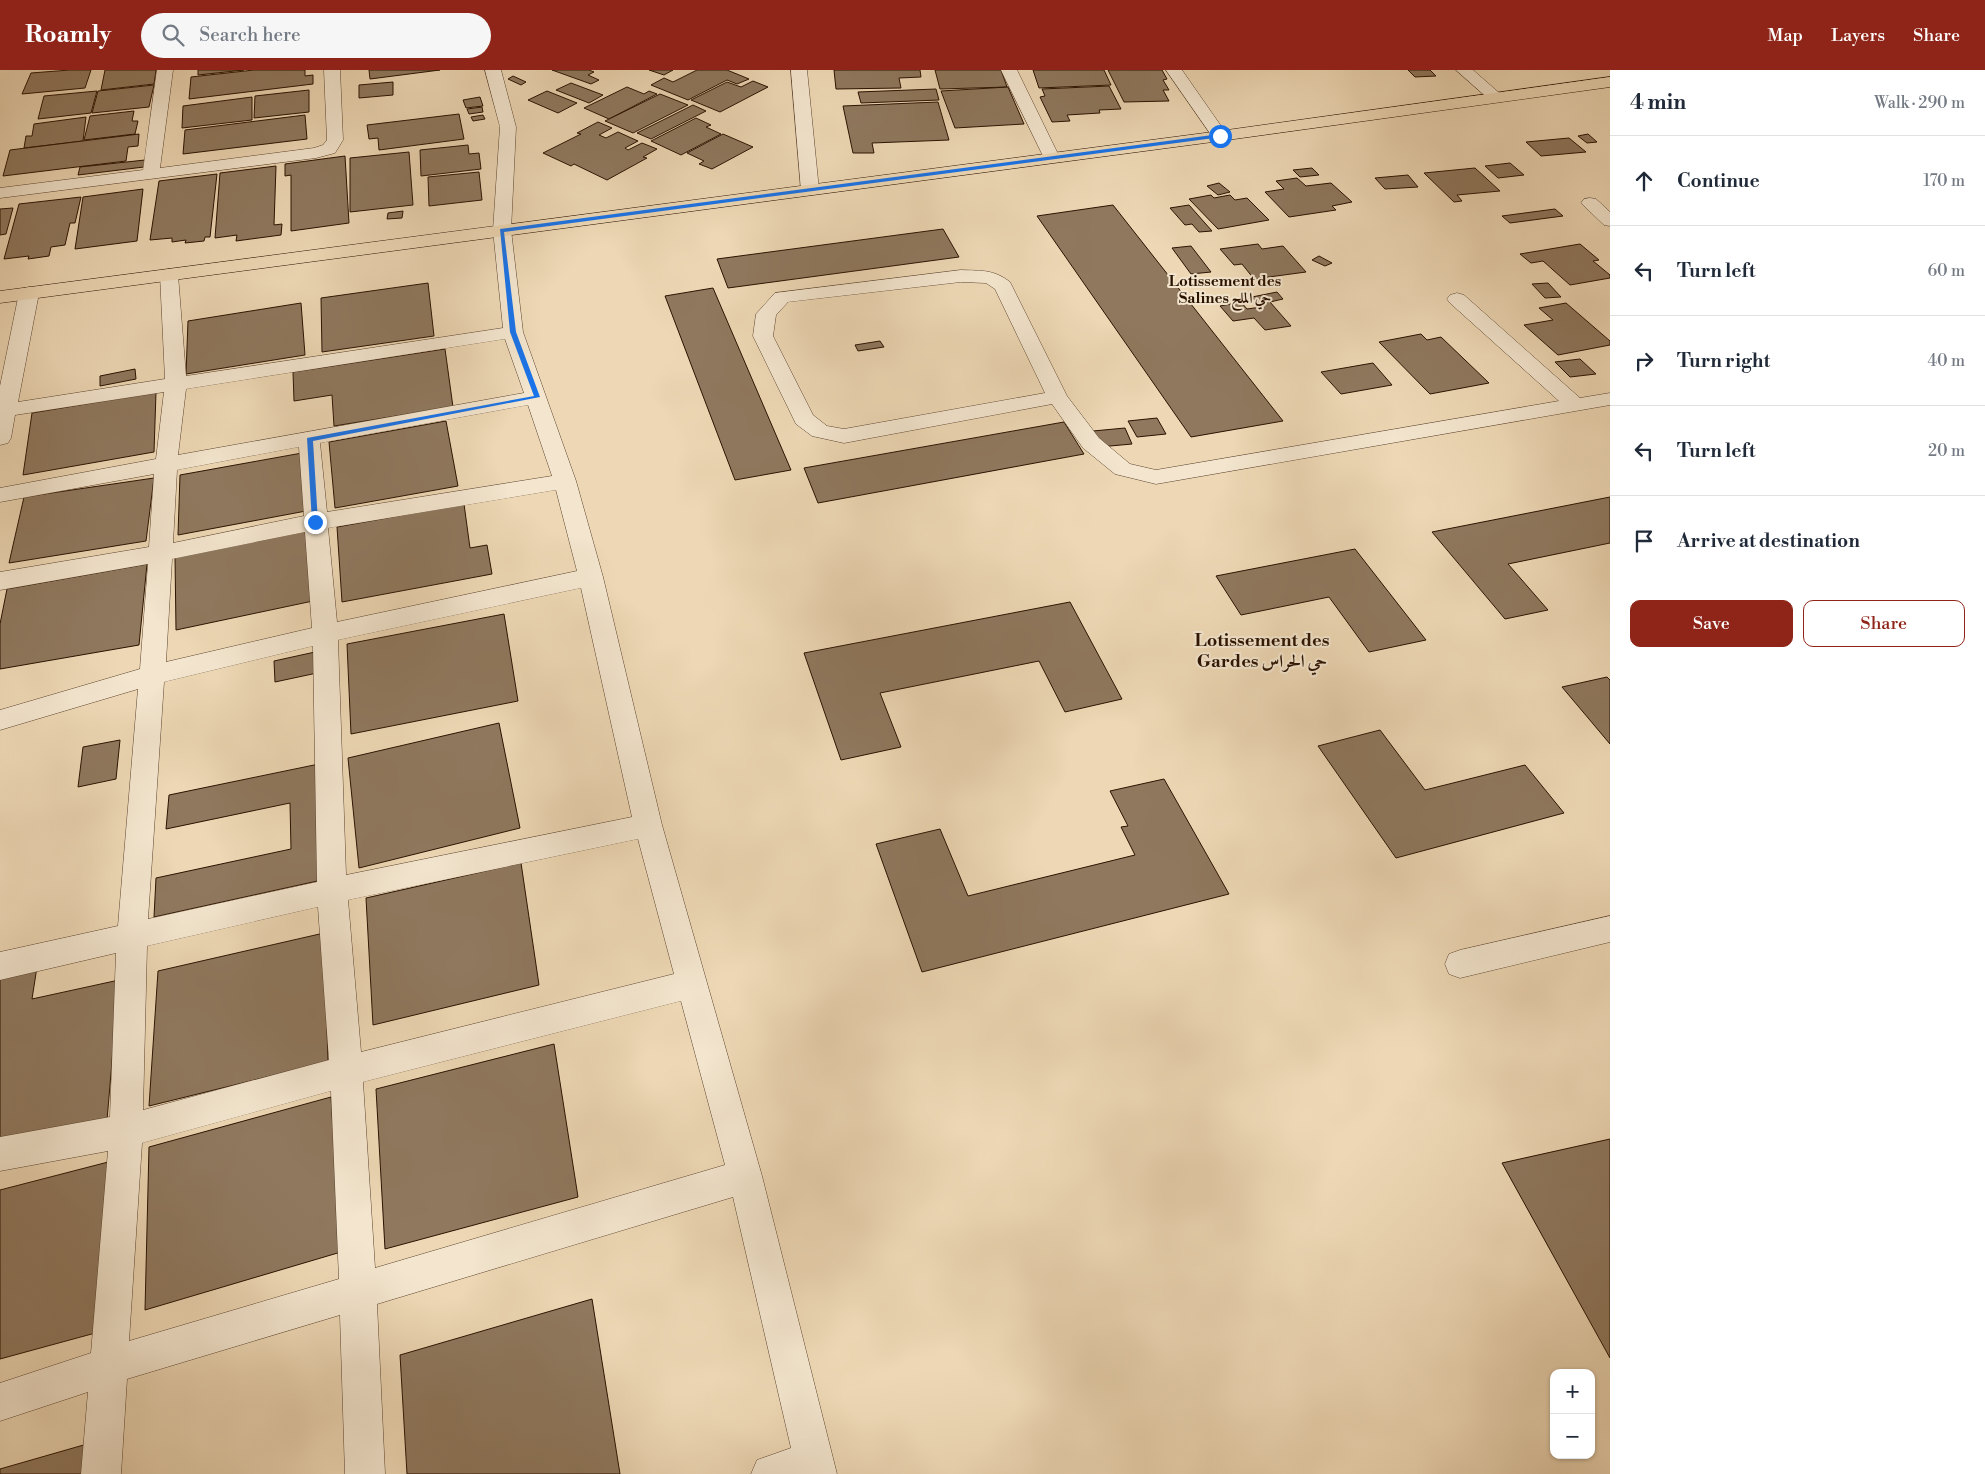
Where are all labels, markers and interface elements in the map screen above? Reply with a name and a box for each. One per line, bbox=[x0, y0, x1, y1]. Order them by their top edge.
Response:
search box bbox=[141, 13, 491, 58]
text: Roamly bbox=[25, 20, 111, 50]
icon: search bbox=[159, 21, 187, 49]
text: Search here bbox=[199, 23, 301, 47]
text: Map bbox=[1768, 24, 1803, 47]
text: Layers bbox=[1831, 24, 1885, 47]
text: Share bbox=[1913, 24, 1960, 47]
text: 4 min bbox=[1630, 90, 1686, 116]
text: Walk · 290 m bbox=[1874, 93, 1965, 113]
route start bbox=[1209, 125, 1232, 148]
icon: ahead bbox=[1630, 167, 1658, 195]
text: Continue bbox=[1677, 169, 1760, 193]
text: 170 m bbox=[1923, 171, 1965, 191]
icon: left bbox=[1630, 257, 1658, 285]
text: Turn left bbox=[1677, 259, 1756, 283]
text: 60 m bbox=[1927, 261, 1965, 281]
district label: Lotissement des Salines حي الملح bbox=[1169, 272, 1281, 312]
icon: right bbox=[1630, 347, 1658, 375]
text: Turn right bbox=[1677, 349, 1770, 373]
text: 40 m bbox=[1928, 351, 1965, 371]
icon: left bbox=[1630, 437, 1658, 465]
text: Turn left bbox=[1677, 439, 1756, 463]
text: 20 m bbox=[1928, 441, 1965, 461]
route end bbox=[304, 511, 327, 534]
icon: arrive bbox=[1630, 527, 1658, 555]
text: Arrive at destination bbox=[1677, 529, 1860, 553]
button: Save bbox=[1630, 600, 1793, 647]
button: Share bbox=[1803, 600, 1965, 647]
district label: Lotissement des Gardes حي الحراس bbox=[1194, 629, 1330, 676]
map controls bbox=[1550, 1369, 1595, 1459]
button: + bbox=[1550, 1369, 1595, 1414]
button: − bbox=[1550, 1414, 1595, 1459]

